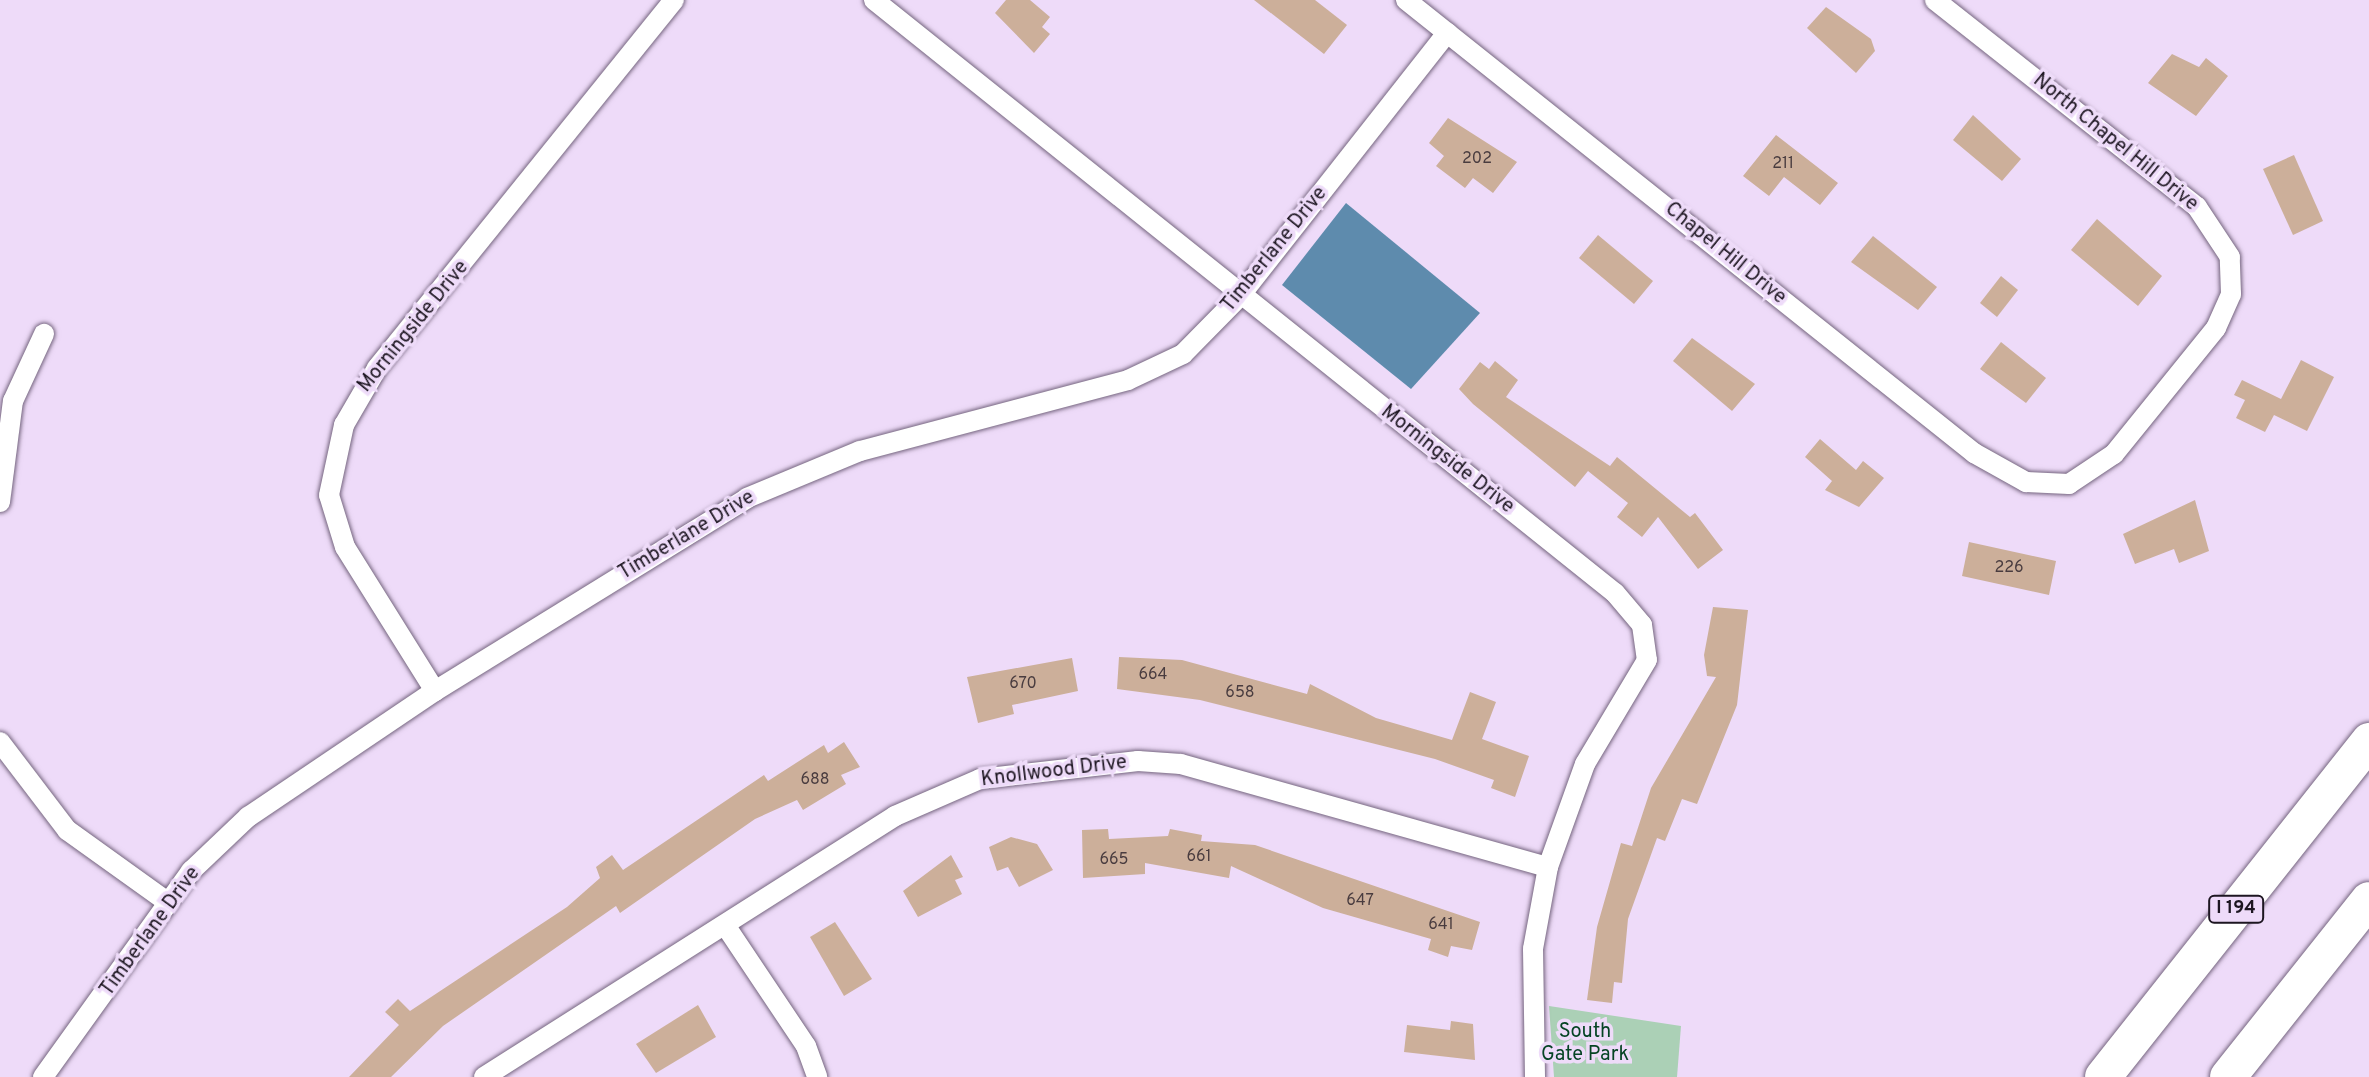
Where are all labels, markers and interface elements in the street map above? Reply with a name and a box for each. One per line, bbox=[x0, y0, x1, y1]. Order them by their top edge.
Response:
street label: North Chapel Hill Drive bbox=[2028, 69, 2202, 217]
house number: 202 bbox=[1462, 149, 1492, 169]
house number: 211 bbox=[1772, 154, 1794, 174]
street label: Timberlane Drive bbox=[1217, 182, 1333, 318]
street label: Chapel Hill Drive bbox=[1660, 198, 1790, 310]
street label: Morningside Drive bbox=[354, 256, 474, 398]
street label: Morningside Drive bbox=[1376, 401, 1518, 519]
street label: Timberlane Drive bbox=[615, 486, 759, 586]
house number: 226 bbox=[1994, 558, 2024, 578]
house number: 664 bbox=[1138, 665, 1168, 685]
house number: 670 bbox=[1009, 674, 1037, 694]
house number: 658 bbox=[1225, 683, 1255, 703]
street label: Knollwood Drive bbox=[980, 751, 1128, 793]
house number: 688 bbox=[800, 770, 830, 790]
house number: 661 bbox=[1186, 847, 1212, 867]
house number: 665 bbox=[1099, 850, 1129, 870]
street label: Timberlane Drive bbox=[96, 863, 206, 1001]
house number: 647 bbox=[1346, 891, 1374, 911]
road number: I 194 bbox=[2208, 895, 2264, 923]
house number: 641 bbox=[1428, 915, 1454, 935]
park label: South Gate Park bbox=[1541, 1021, 1629, 1068]

